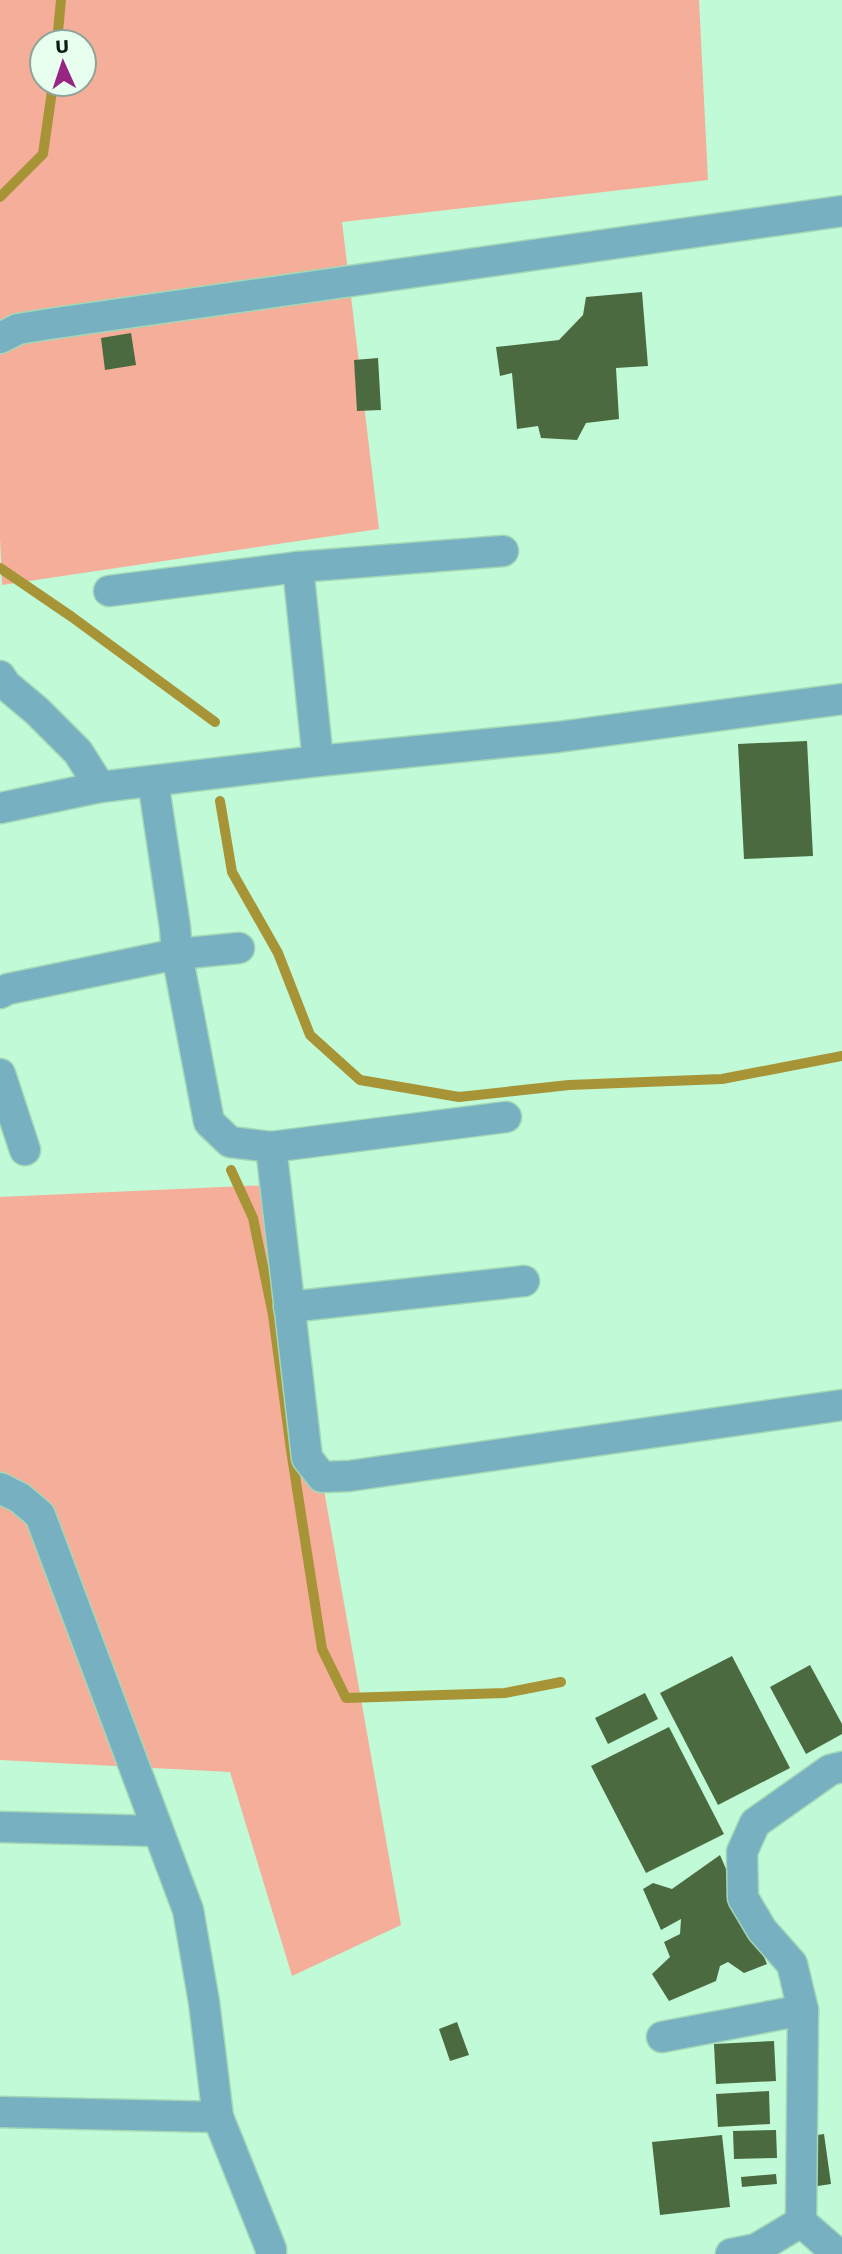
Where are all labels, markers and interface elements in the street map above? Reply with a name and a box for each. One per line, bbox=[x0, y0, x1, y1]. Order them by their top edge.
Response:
north arrow bbox=[28, 28, 98, 98]
text: U bbox=[55, 35, 69, 58]

